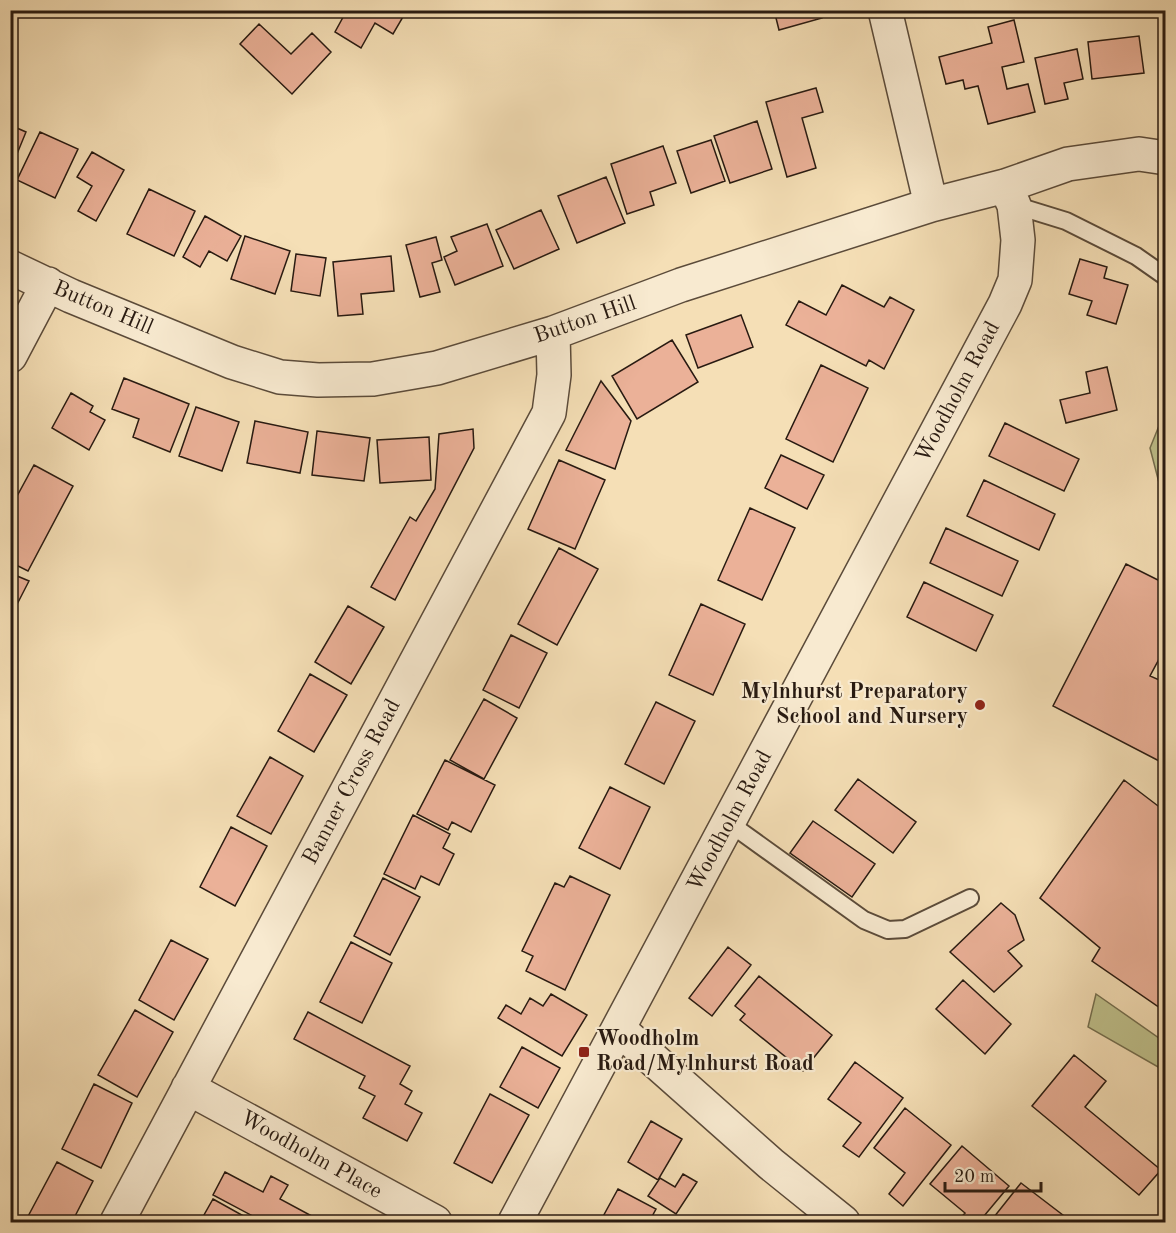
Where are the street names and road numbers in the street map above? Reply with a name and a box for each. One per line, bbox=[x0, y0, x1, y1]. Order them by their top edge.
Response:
street label: Button Hill bbox=[50, 277, 156, 339]
street label: Button Hill bbox=[531, 292, 639, 348]
street label: Woodholm Road bbox=[912, 318, 1004, 466]
street label: Banner Cross Road bbox=[299, 696, 405, 868]
street label: Woodholm Road bbox=[684, 747, 776, 895]
street label: Woodholm Place bbox=[236, 1107, 386, 1203]

